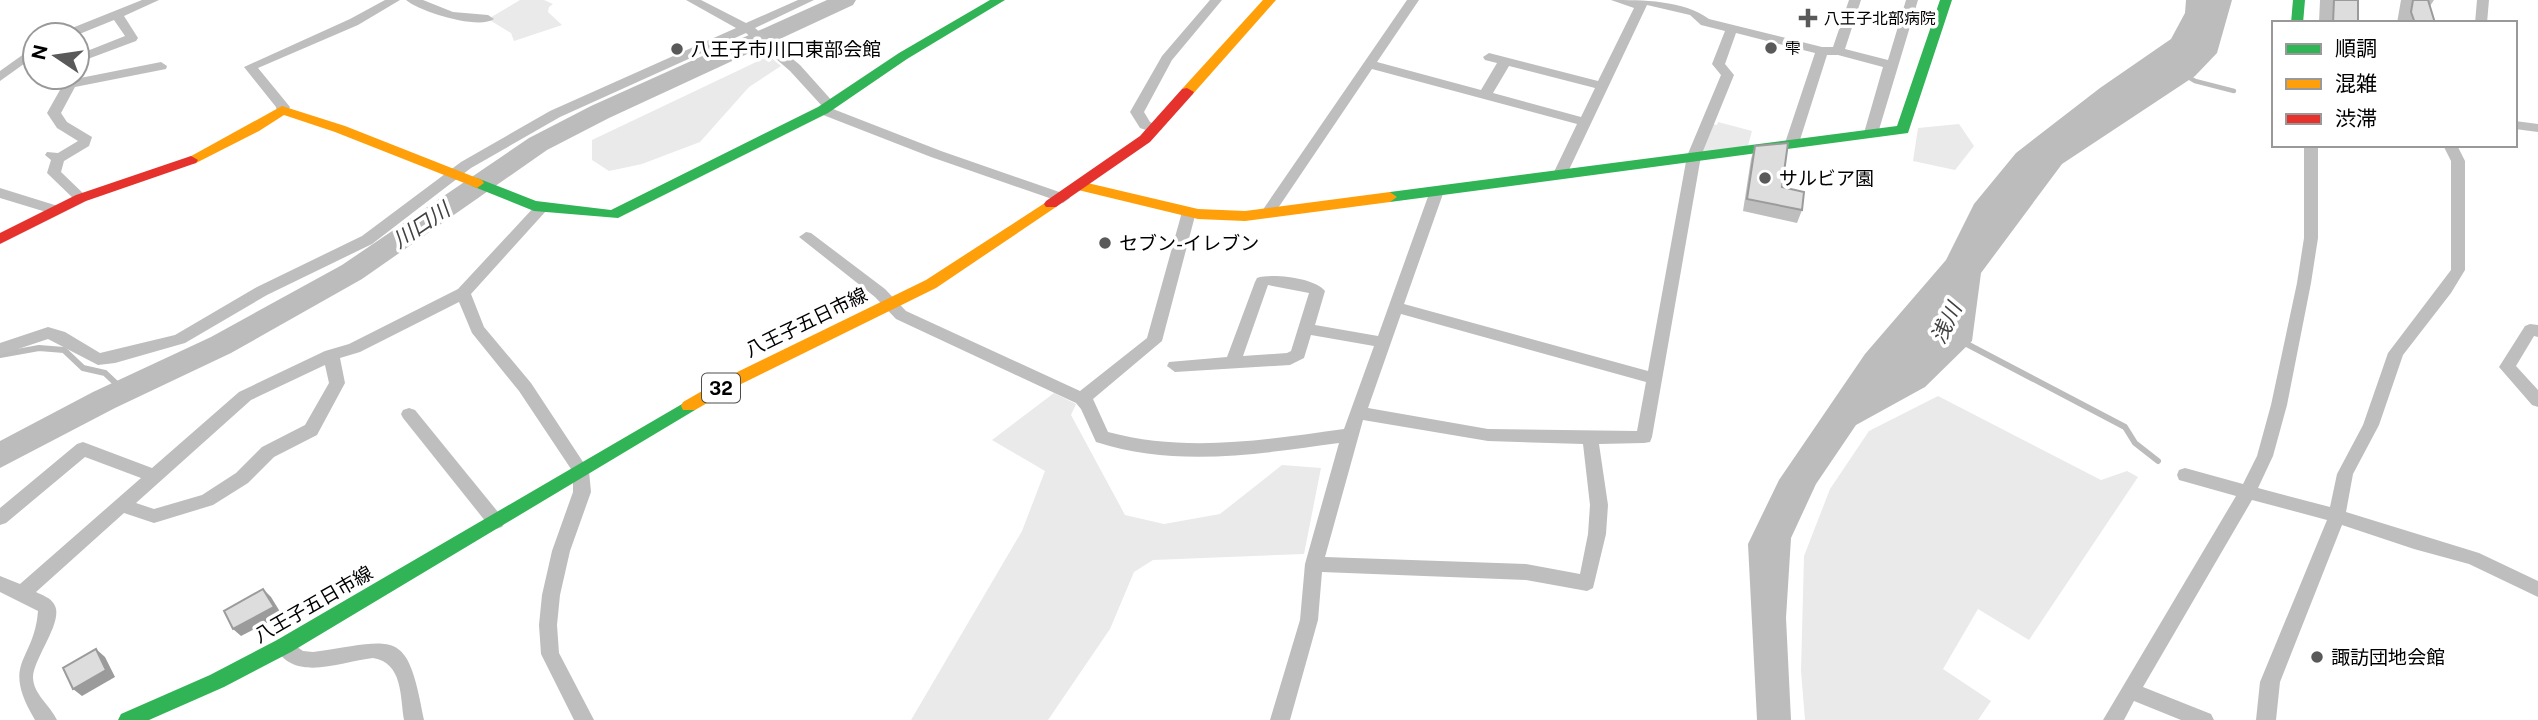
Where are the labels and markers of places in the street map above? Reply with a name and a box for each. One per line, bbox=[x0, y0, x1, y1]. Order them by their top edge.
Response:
marker: 八王子北部病院 bbox=[1798, 8, 1818, 28]
place label: 八王子北部病院 bbox=[1824, 9, 1936, 28]
place label: 八王子市川口東部会館 bbox=[691, 38, 881, 60]
place label: 雫 bbox=[1785, 39, 1801, 58]
marker: 雫 bbox=[1763, 40, 1779, 56]
marker: 八王子市川口東部会館 bbox=[669, 41, 685, 57]
place label: サルビア園 bbox=[1779, 167, 1874, 189]
marker: サルビア園 bbox=[1757, 170, 1773, 186]
place label: セブン-イレブン bbox=[1119, 232, 1259, 254]
marker: セブン-イレブン bbox=[1097, 235, 1113, 251]
place label: 諏訪団地会館 bbox=[2331, 646, 2445, 668]
marker: 諏訪団地会館 bbox=[2309, 649, 2325, 665]

